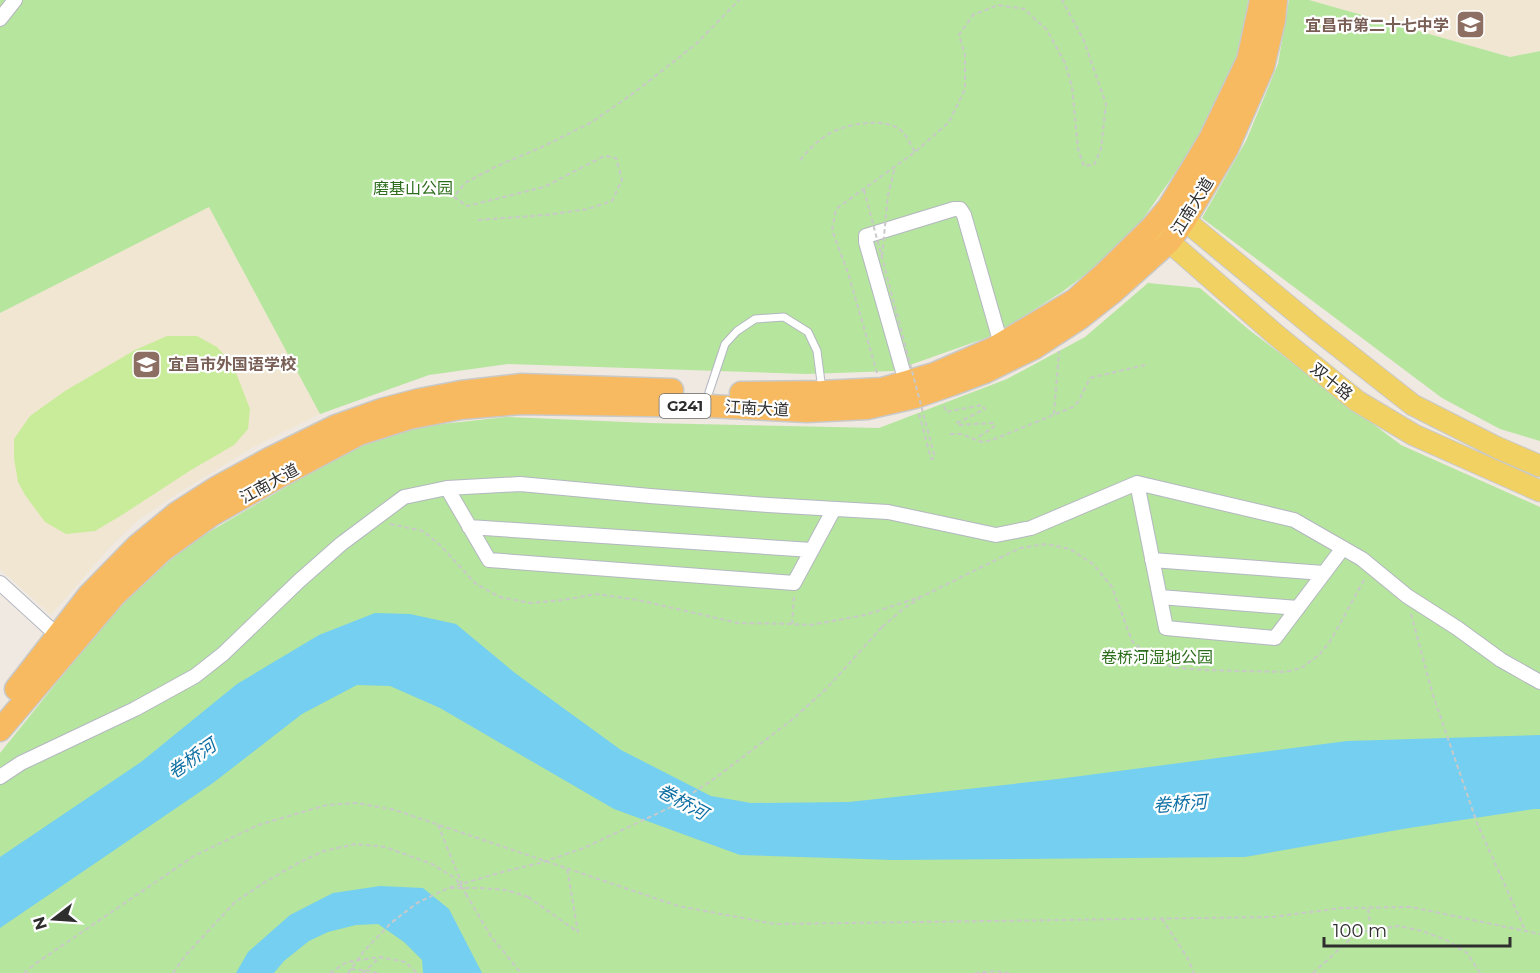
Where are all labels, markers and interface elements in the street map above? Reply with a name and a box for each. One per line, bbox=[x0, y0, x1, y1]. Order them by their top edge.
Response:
school or university icon: 宜昌市第二十七中学 bbox=[1454, 9, 1486, 41]
place label: 宜昌市第二十七中学 bbox=[1305, 16, 1449, 35]
street label: 江南大道 bbox=[1167, 174, 1217, 238]
park label: 磨基山公园 bbox=[373, 179, 453, 198]
school or university icon: 宜昌市外国语学校 bbox=[131, 348, 163, 380]
place label: 宜昌市外国语学校 bbox=[168, 355, 297, 374]
street label: 双十路 bbox=[1307, 359, 1356, 404]
road number: G241 bbox=[660, 394, 710, 418]
street label: 江南大道 bbox=[725, 397, 789, 420]
street label: 江南大道 bbox=[237, 460, 302, 507]
park label: 卷桥河湿地公园 bbox=[1101, 648, 1213, 667]
water label: 卷桥河 bbox=[164, 733, 223, 783]
water label: 卷桥河 bbox=[653, 779, 714, 826]
water label: 卷桥河 bbox=[1152, 790, 1211, 817]
north arrow bbox=[24, 889, 84, 949]
scale bar bbox=[1324, 910, 1510, 948]
text: N bbox=[29, 914, 51, 932]
text: 100 m bbox=[1333, 920, 1387, 942]

